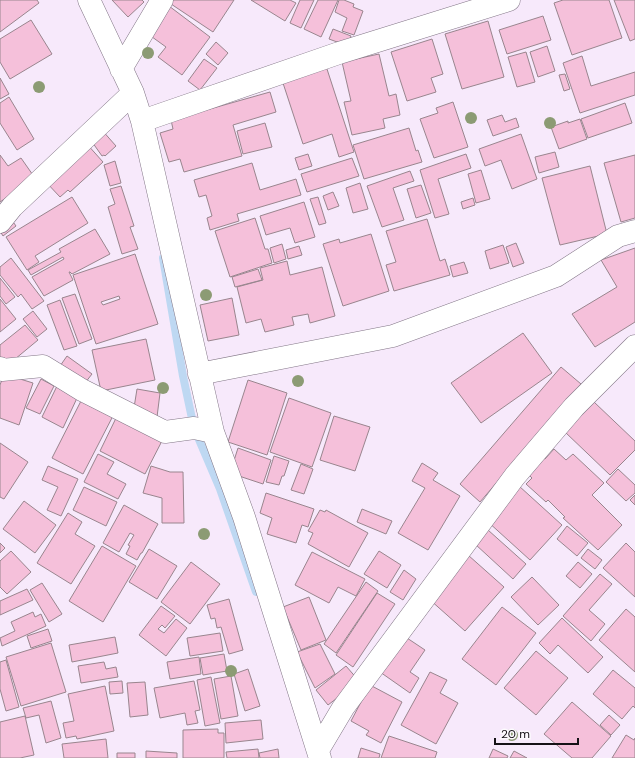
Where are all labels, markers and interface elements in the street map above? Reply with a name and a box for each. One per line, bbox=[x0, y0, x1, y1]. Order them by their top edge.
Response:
scale bar bbox=[495, 720, 578, 746]
text: 20 m bbox=[501, 726, 530, 742]

